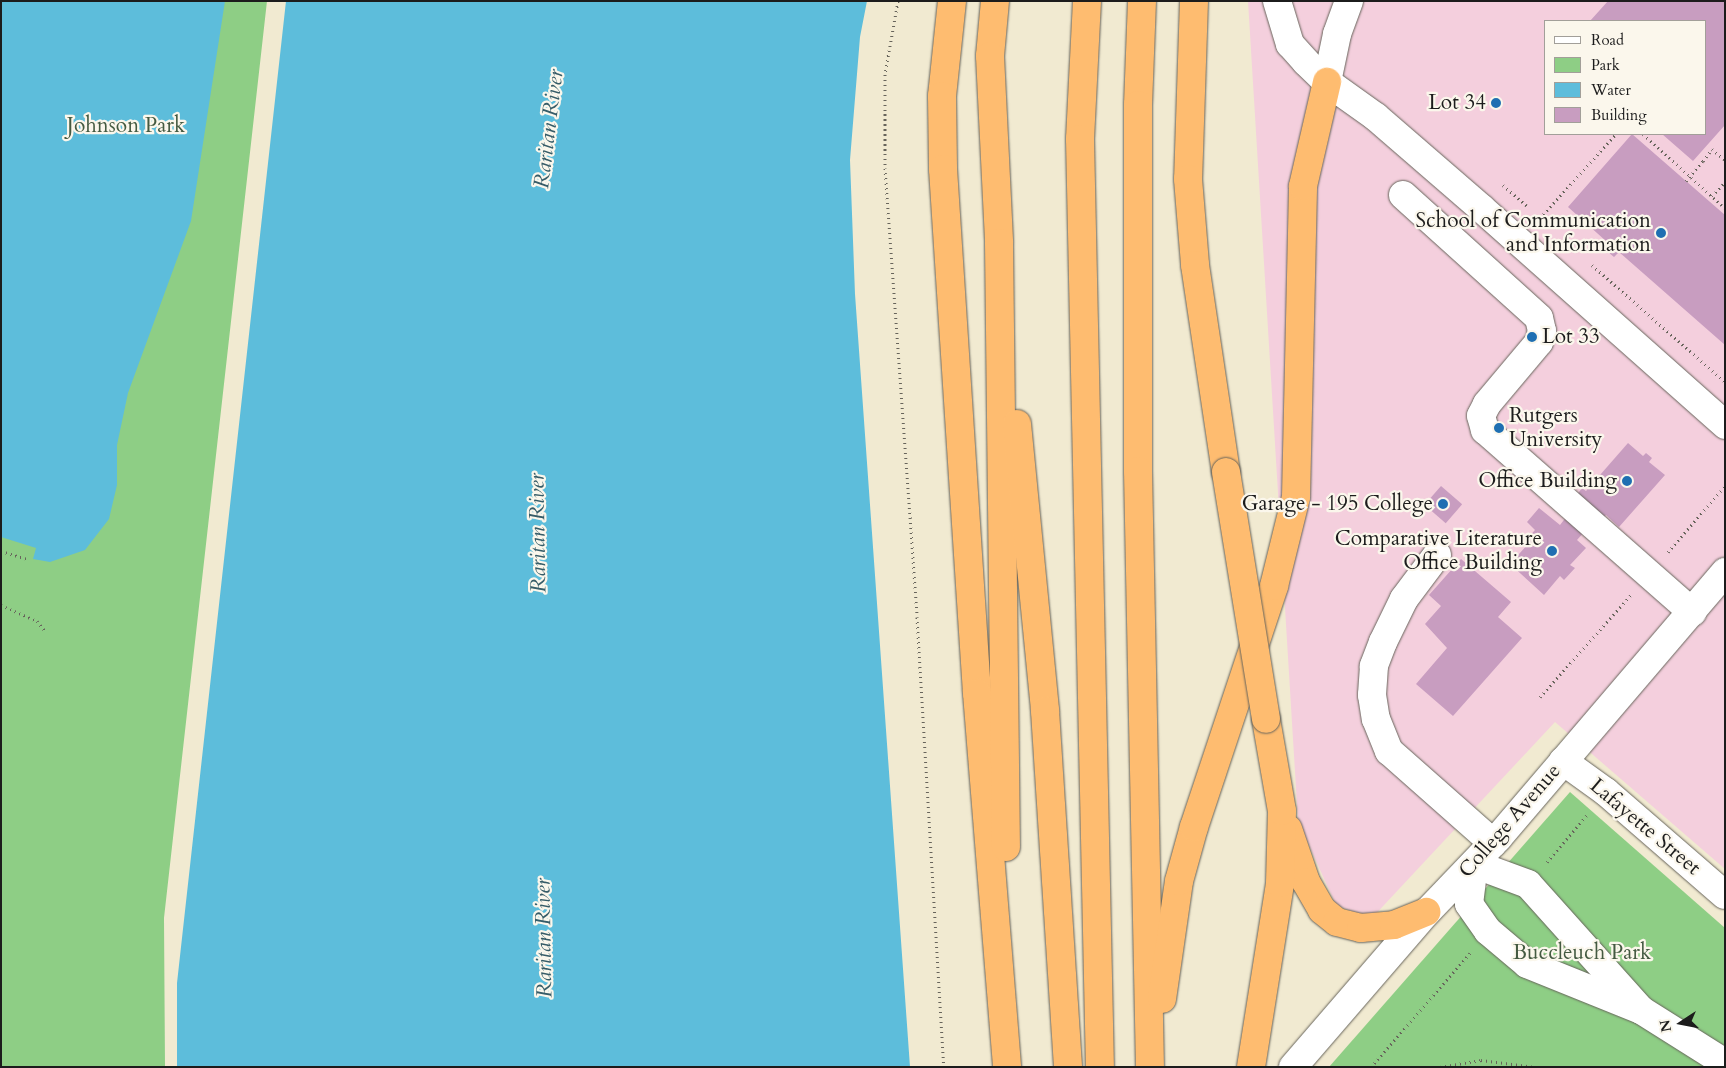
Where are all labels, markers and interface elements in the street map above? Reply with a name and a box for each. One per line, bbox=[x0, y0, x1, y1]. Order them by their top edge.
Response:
legend bbox=[1544, 20, 1706, 135]
text: Road bbox=[1591, 30, 1624, 50]
text: Park bbox=[1591, 55, 1620, 75]
water label: Raritan River bbox=[529, 68, 569, 190]
text: Water bbox=[1591, 80, 1631, 100]
place label: Lot 34 bbox=[1428, 90, 1486, 116]
marker: Lot 34 bbox=[1490, 97, 1502, 109]
text: Building bbox=[1591, 105, 1647, 125]
park label: Johnson Park bbox=[67, 113, 185, 139]
place label: School of Communication and Information bbox=[1416, 208, 1651, 258]
marker: School of Communication and Information bbox=[1655, 227, 1667, 239]
place label: Lot 33 bbox=[1542, 324, 1600, 350]
marker: Lot 33 bbox=[1526, 331, 1538, 343]
place label: Rutgers University bbox=[1509, 403, 1602, 453]
marker: Rutgers University bbox=[1493, 422, 1505, 434]
place label: Office Building bbox=[1478, 468, 1617, 494]
water label: Raritan River bbox=[524, 473, 552, 593]
marker: Office Building bbox=[1621, 475, 1633, 487]
place label: Garage - 195 College bbox=[1242, 491, 1433, 517]
marker: Garage - 195 College bbox=[1437, 498, 1449, 510]
place label: Comparative Literature Office Building bbox=[1335, 526, 1542, 576]
marker: Comparative Literature Office Building bbox=[1546, 545, 1558, 557]
street label: College Avenue bbox=[1454, 759, 1566, 883]
street label: Lafayette Street bbox=[1584, 773, 1706, 881]
water label: Raritan River bbox=[530, 878, 558, 998]
park label: Buccleuch Park bbox=[1513, 940, 1651, 966]
north arrow bbox=[1656, 998, 1706, 1048]
text: N bbox=[1655, 1018, 1676, 1034]

